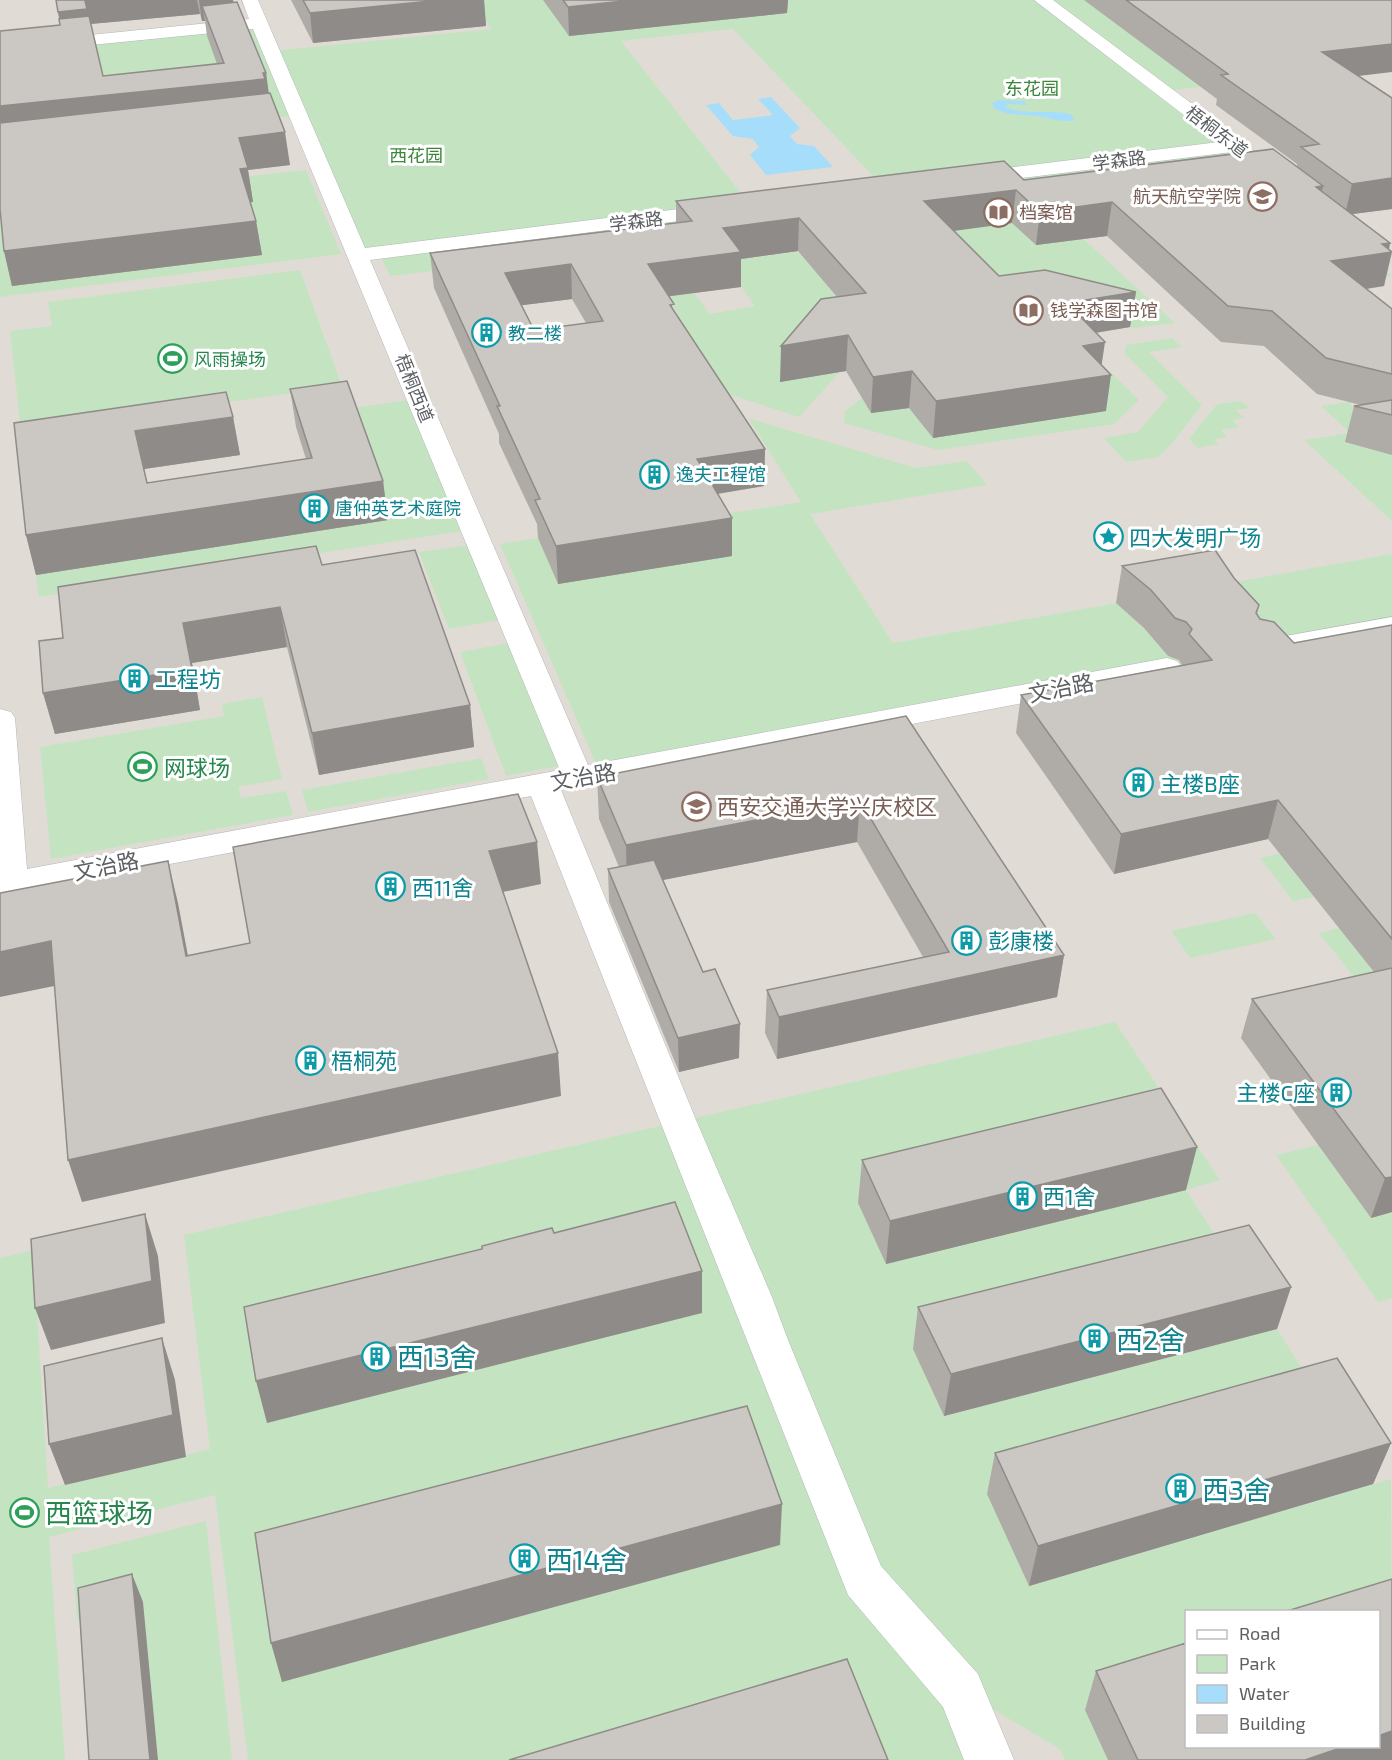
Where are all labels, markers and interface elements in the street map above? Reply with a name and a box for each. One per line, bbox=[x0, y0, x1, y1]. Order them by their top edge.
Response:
park label: 东花园 bbox=[1005, 77, 1059, 99]
street label: 梧桐东道 bbox=[1182, 101, 1252, 161]
park label: 西花园 bbox=[389, 144, 443, 166]
street label: 学森路 bbox=[1091, 146, 1147, 174]
school or university icon: 航天航空学院 bbox=[1246, 180, 1278, 212]
place label: 航天航空学院 bbox=[1133, 185, 1241, 207]
library icon: 档案馆 bbox=[982, 196, 1014, 228]
place label: 档案馆 bbox=[1019, 201, 1073, 223]
street label: 学森路 bbox=[608, 207, 664, 235]
library icon: 钱学森图书馆 bbox=[1013, 294, 1045, 326]
place label: 钱学森图书馆 bbox=[1050, 299, 1158, 321]
building icon: 教二楼 bbox=[471, 317, 503, 349]
place label: 教二楼 bbox=[508, 322, 562, 344]
sports icon: 风雨操场 bbox=[157, 343, 189, 375]
place label: 风雨操场 bbox=[194, 348, 266, 370]
street label: 梧桐西道 bbox=[391, 351, 439, 425]
building icon: 逸夫工程馆 bbox=[639, 458, 671, 490]
place label: 逸夫工程馆 bbox=[676, 463, 766, 485]
building icon: 唐仲英艺术庭院 bbox=[298, 492, 330, 524]
place label: 唐仲英艺术庭院 bbox=[335, 497, 461, 519]
place icon: 四大发明广场 bbox=[1092, 521, 1124, 553]
place label: 四大发明广场 bbox=[1129, 524, 1261, 550]
building icon: 工程坊 bbox=[118, 662, 150, 694]
place label: 工程坊 bbox=[155, 665, 221, 691]
street label: 文治路 bbox=[1026, 668, 1096, 706]
sports icon: 网球场 bbox=[127, 751, 159, 783]
place label: 网球场 bbox=[164, 754, 230, 780]
street label: 文治路 bbox=[548, 757, 618, 795]
building icon: 主楼B座 bbox=[1123, 767, 1155, 799]
place label: 主楼B座 bbox=[1160, 770, 1240, 796]
school or university icon: 西安交通大学兴庆校区 bbox=[680, 790, 712, 822]
place label: 西安交通大学兴庆校区 bbox=[717, 793, 937, 819]
street label: 文治路 bbox=[71, 846, 141, 884]
building icon: 西11舍 bbox=[375, 871, 407, 903]
place label: 西11舍 bbox=[412, 874, 474, 900]
building icon: 彭康楼 bbox=[951, 924, 983, 956]
place label: 彭康楼 bbox=[988, 927, 1054, 953]
building icon: 梧桐苑 bbox=[294, 1044, 326, 1076]
place label: 梧桐苑 bbox=[331, 1047, 397, 1073]
building icon: 主楼C座 bbox=[1320, 1076, 1352, 1108]
place label: 主楼C座 bbox=[1236, 1079, 1315, 1105]
building icon: 西1舍 bbox=[1006, 1180, 1038, 1212]
place label: 西1舍 bbox=[1043, 1183, 1096, 1209]
building icon: 西2舍 bbox=[1079, 1323, 1111, 1355]
place label: 西2舍 bbox=[1116, 1323, 1185, 1355]
building icon: 西13舍 bbox=[360, 1340, 392, 1372]
place label: 西13舍 bbox=[397, 1340, 477, 1372]
building icon: 西3舍 bbox=[1165, 1473, 1197, 1505]
place label: 西3舍 bbox=[1202, 1473, 1271, 1505]
sports icon: 西篮球场 bbox=[8, 1496, 40, 1528]
place label: 西篮球场 bbox=[45, 1496, 153, 1528]
building icon: 西14舍 bbox=[509, 1543, 541, 1575]
place label: 西14舍 bbox=[546, 1543, 627, 1575]
legend bbox=[1185, 1610, 1380, 1748]
text: Road bbox=[1239, 1622, 1280, 1644]
text: Park bbox=[1239, 1652, 1276, 1674]
text: Water bbox=[1239, 1682, 1289, 1704]
text: Building bbox=[1239, 1712, 1306, 1734]

